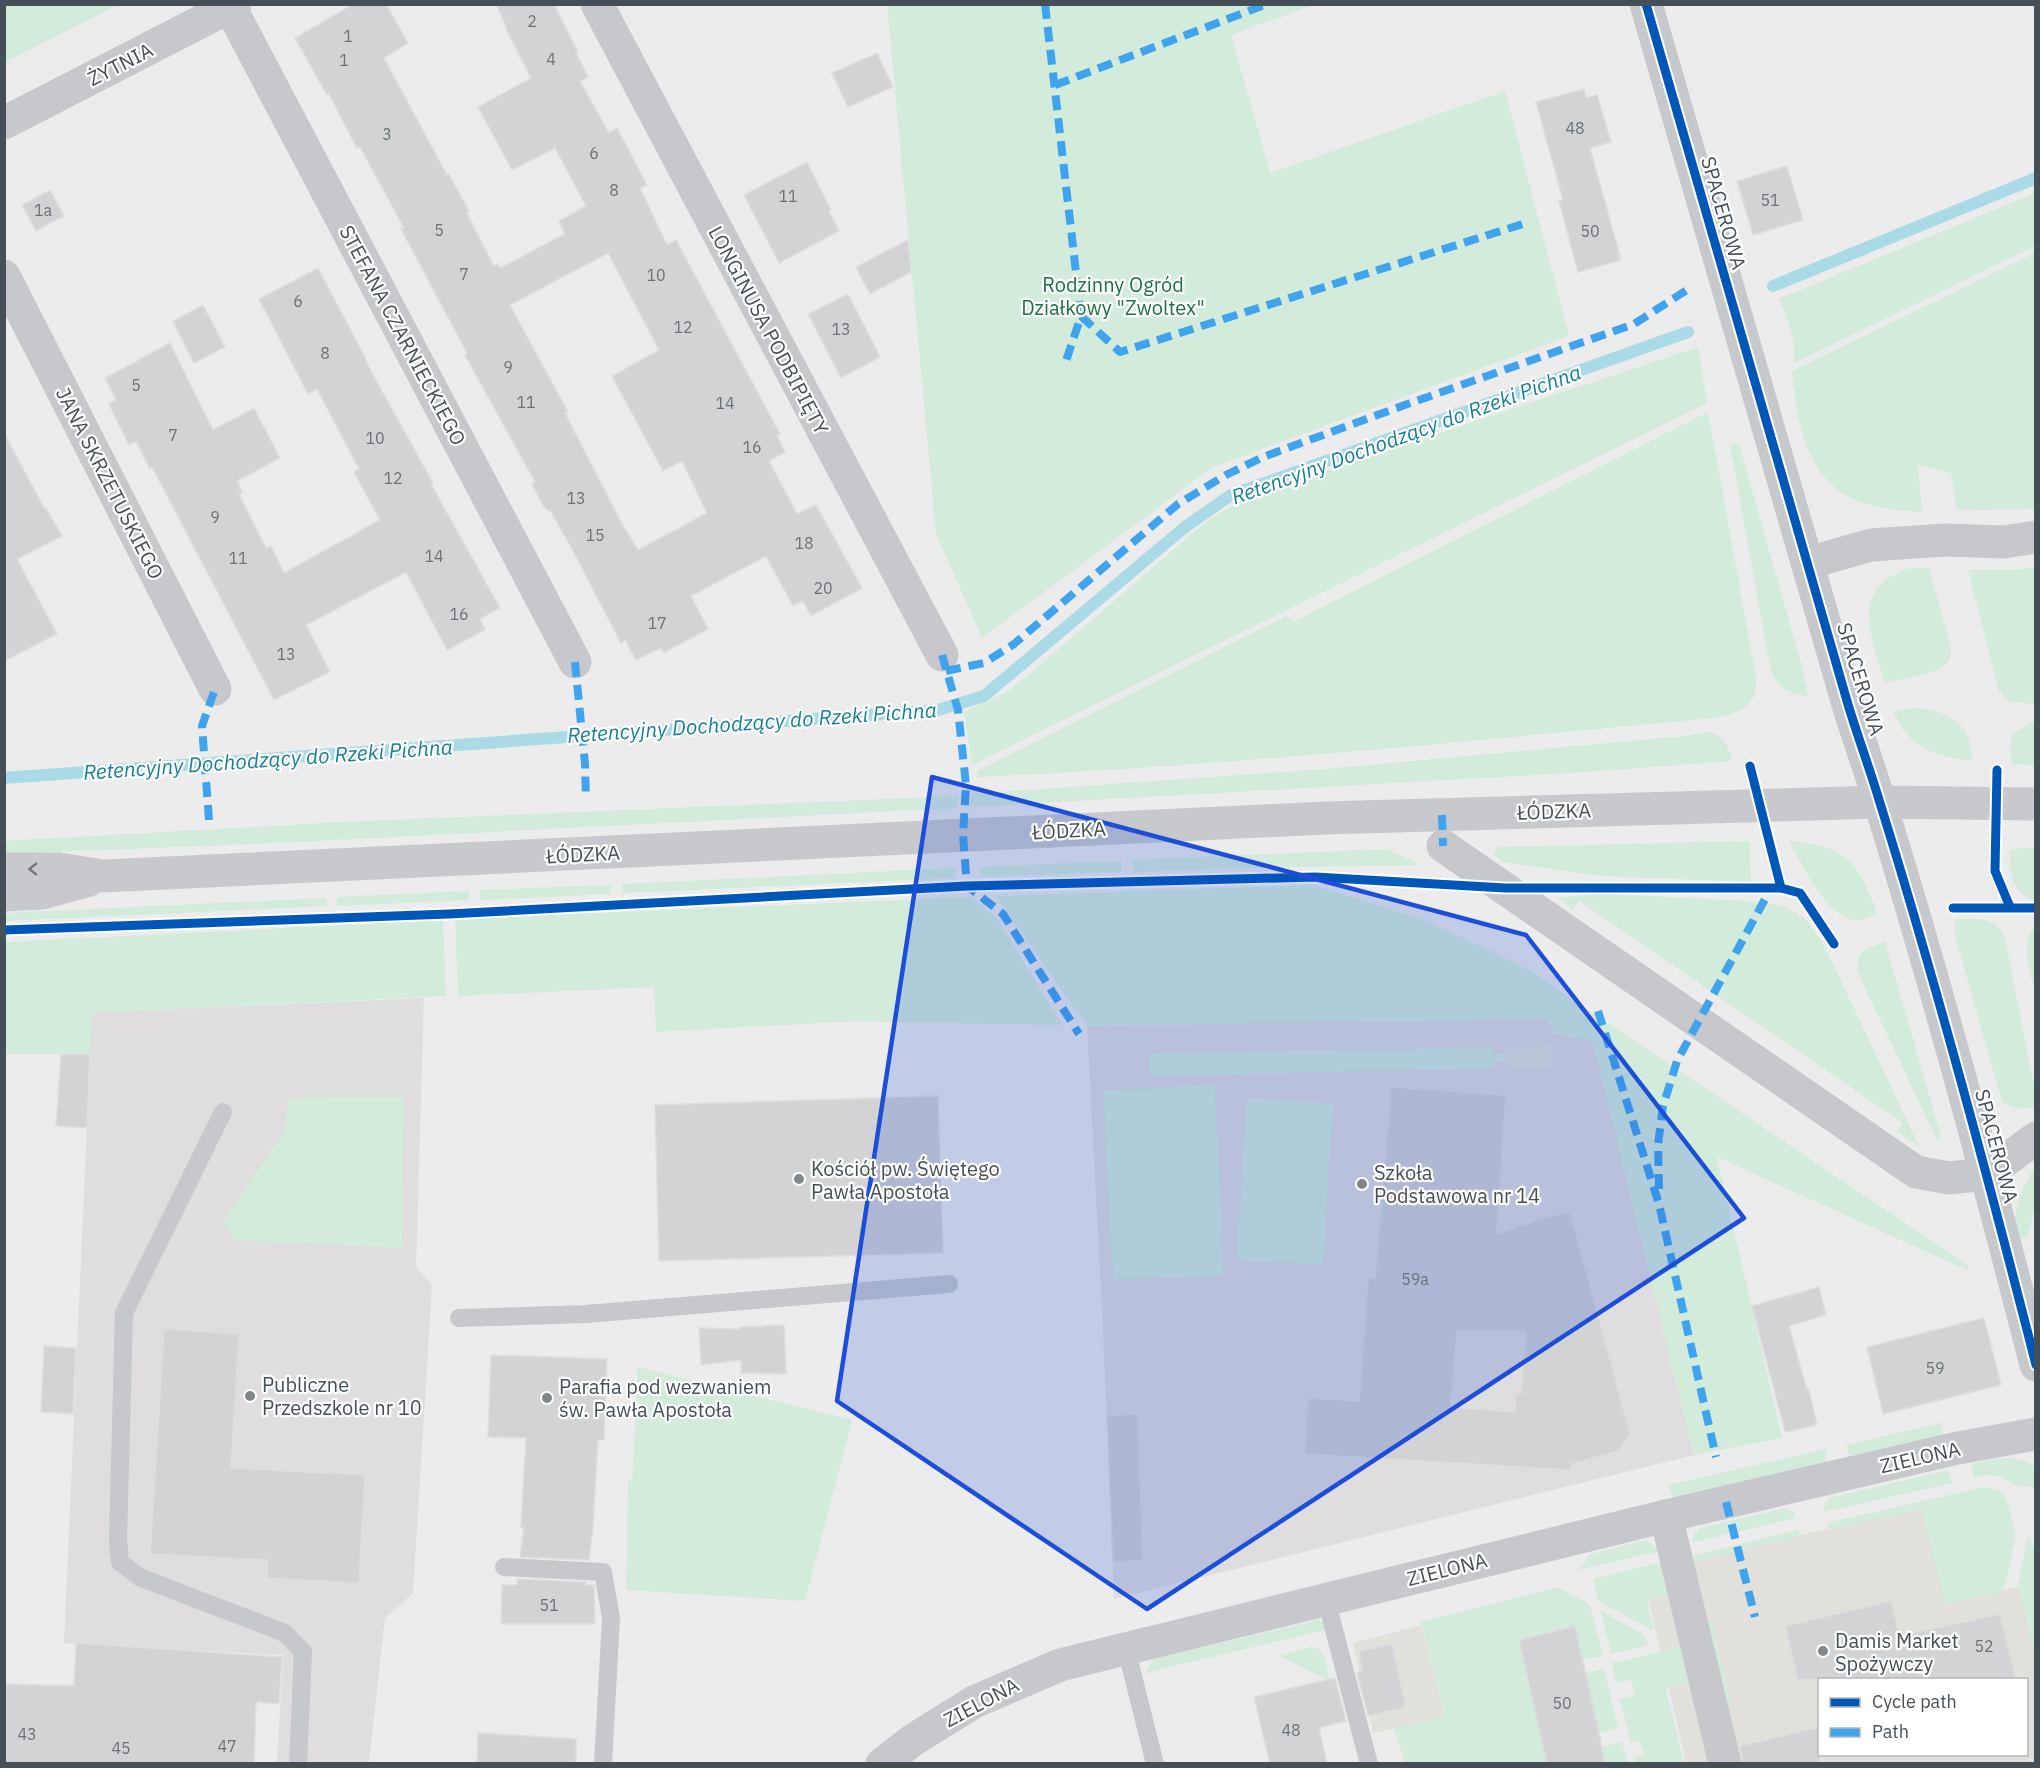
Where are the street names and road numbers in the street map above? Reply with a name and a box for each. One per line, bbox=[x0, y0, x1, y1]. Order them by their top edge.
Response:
street label: ŻYTNIA bbox=[83, 36, 157, 92]
street label: SPACEROWA bbox=[1695, 153, 1753, 273]
street label: STEFANA CZARNIECKIEGO bbox=[333, 220, 473, 450]
street label: LONGINUSA PODBIPIĘTY bbox=[703, 221, 836, 439]
street label: JANA SKRZETUSKIEGO bbox=[50, 382, 170, 584]
street label: SPACEROWA bbox=[1831, 619, 1891, 739]
street label: ŁÓDZKA bbox=[1516, 796, 1592, 826]
street label: ŁÓDZKA bbox=[1030, 815, 1107, 845]
street label: ŁÓDZKA bbox=[544, 839, 621, 869]
street label: SPACEROWA bbox=[1969, 1086, 2025, 1206]
street label: ZIELONA bbox=[1877, 1435, 1963, 1479]
street label: ZIELONA bbox=[1404, 1546, 1490, 1592]
street label: ZIELONA bbox=[939, 1671, 1024, 1733]

